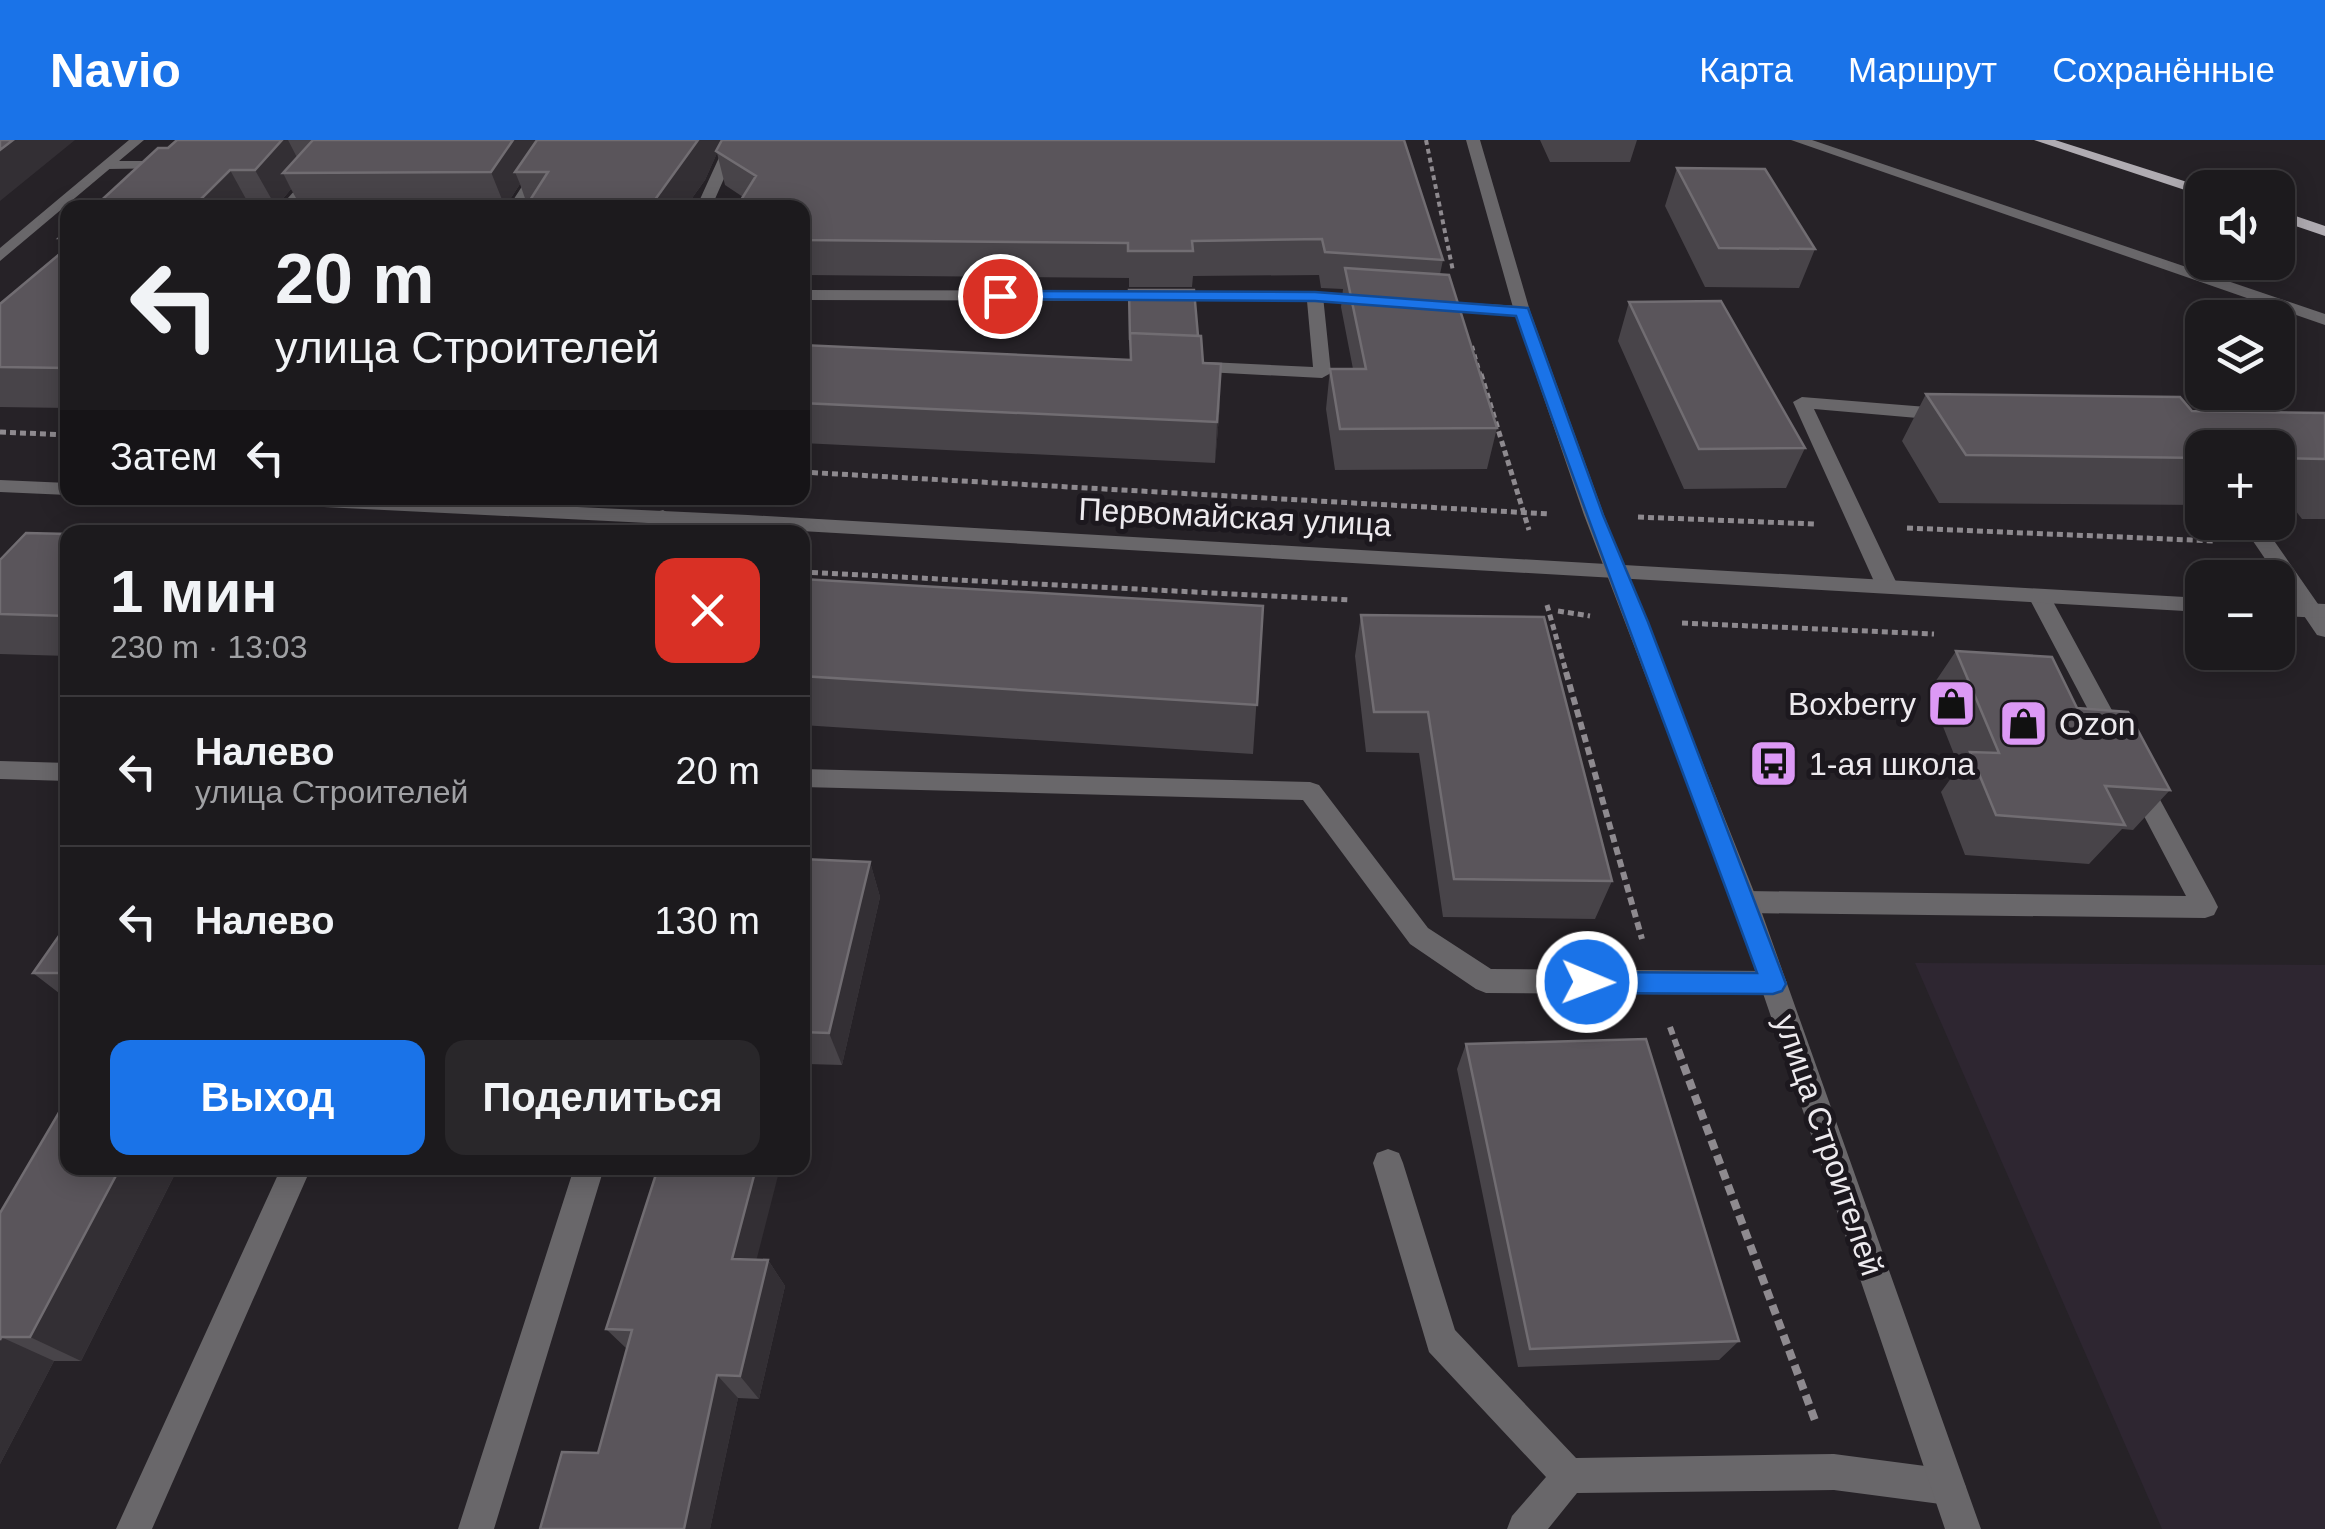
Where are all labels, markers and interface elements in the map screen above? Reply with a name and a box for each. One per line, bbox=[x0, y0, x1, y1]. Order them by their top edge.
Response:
text: Navio bbox=[50, 44, 181, 97]
text: Карта bbox=[1699, 50, 1793, 89]
text: Маршрут bbox=[1848, 50, 1997, 89]
text: Сохранённые bbox=[2052, 50, 2275, 89]
map controls bbox=[2185, 170, 2295, 670]
button: sound bbox=[2185, 170, 2295, 280]
icon: left bbox=[110, 240, 240, 370]
text: 20 m bbox=[275, 240, 435, 318]
pin bbox=[958, 254, 1043, 339]
icon: arrive bbox=[973, 269, 1028, 324]
button: layers bbox=[2185, 300, 2295, 410]
text: улица Строителей bbox=[275, 322, 660, 373]
icon: left bbox=[238, 430, 293, 485]
button: + bbox=[2185, 430, 2295, 540]
text: Затем bbox=[110, 436, 218, 478]
street label: Первомайская улица bbox=[1078, 491, 1393, 543]
text: 1 мин bbox=[110, 558, 278, 625]
button: close bbox=[655, 558, 760, 663]
button: − bbox=[2185, 560, 2295, 670]
text: 230 m · 13:03 bbox=[110, 629, 307, 665]
shop icon: Boxberry bbox=[1925, 678, 1977, 730]
place label: Boxberry bbox=[1788, 686, 1916, 722]
shop icon: Ozon bbox=[1998, 698, 2050, 750]
place label: Ozon bbox=[2059, 706, 2135, 742]
text: Налево bbox=[195, 731, 334, 773]
bus stop icon: 1-ая школа bbox=[1748, 738, 1800, 790]
icon: left bbox=[110, 744, 165, 799]
place label: 1-ая школа bbox=[1809, 746, 1975, 782]
text: 20 m bbox=[676, 750, 760, 792]
text: улица Строителей bbox=[195, 774, 468, 810]
icon: left bbox=[110, 894, 165, 949]
text: Налево bbox=[195, 900, 334, 942]
text: 130 m bbox=[654, 900, 760, 942]
position arrow bbox=[1535, 930, 1639, 1034]
street label: улица Строителей bbox=[1767, 1010, 1891, 1280]
button: Выход bbox=[110, 1040, 425, 1155]
button: Поделиться bbox=[445, 1040, 760, 1155]

